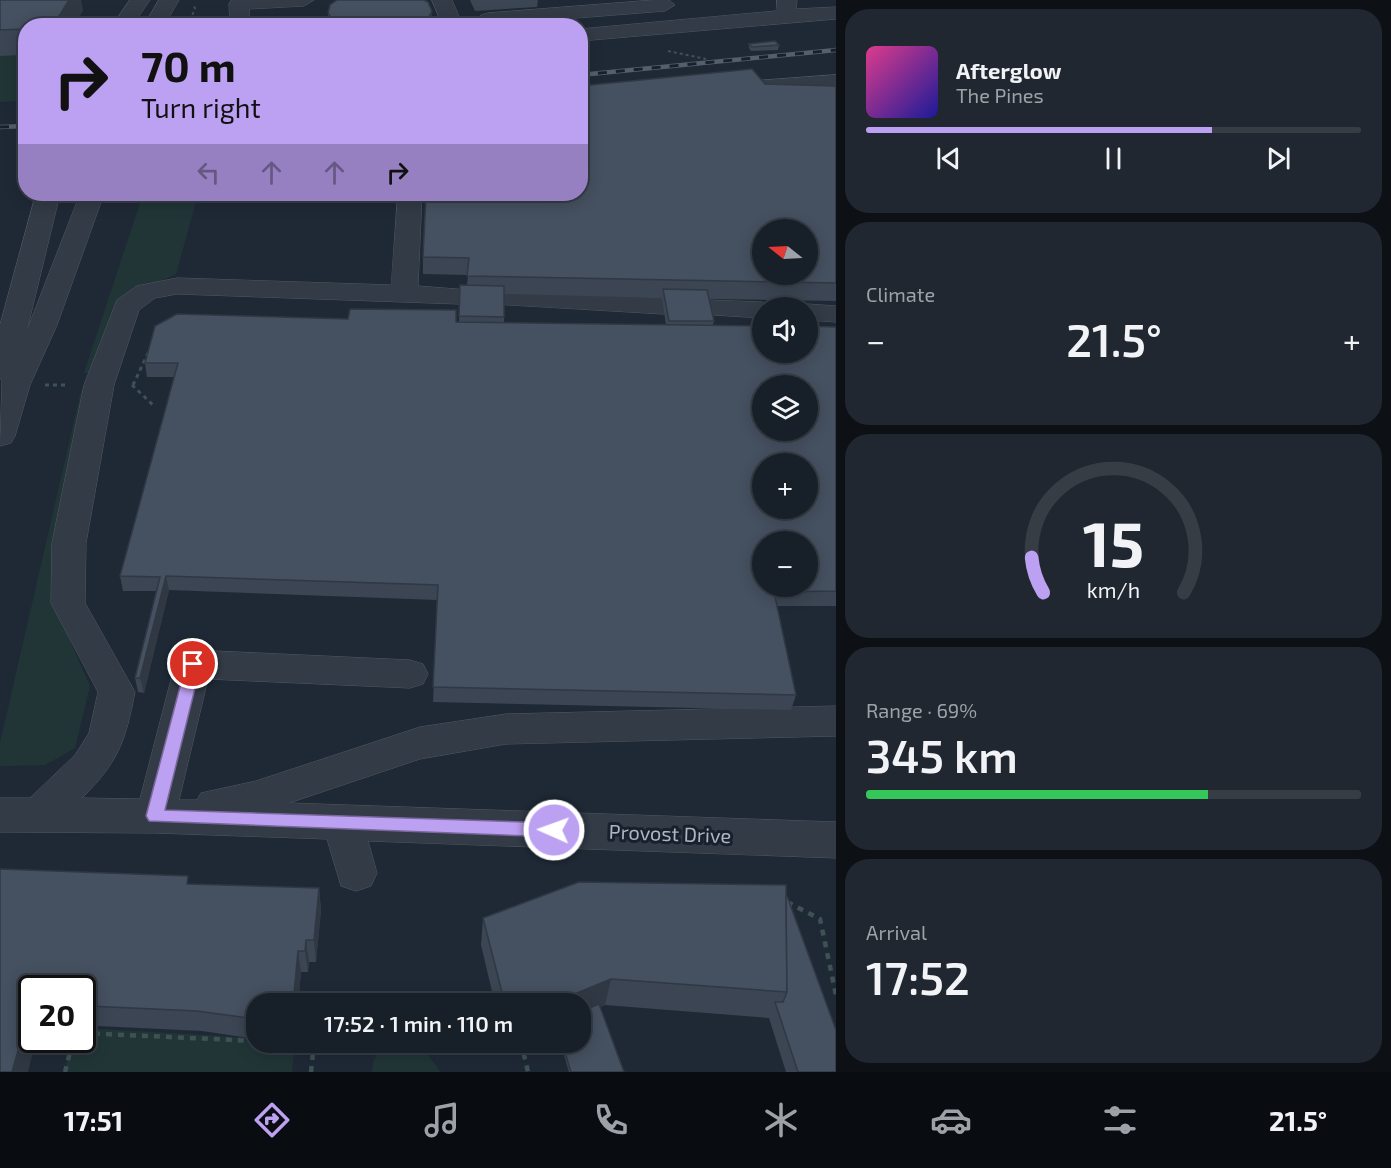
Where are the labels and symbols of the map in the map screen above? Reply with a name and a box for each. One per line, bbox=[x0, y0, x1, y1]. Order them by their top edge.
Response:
north arrow bbox=[752, 219, 818, 285]
pin bbox=[167, 638, 218, 689]
position arrow bbox=[522, 798, 586, 862]
street label: Provost Drive bbox=[608, 819, 732, 847]
speed limit sign: 20 bbox=[18, 975, 96, 1053]

